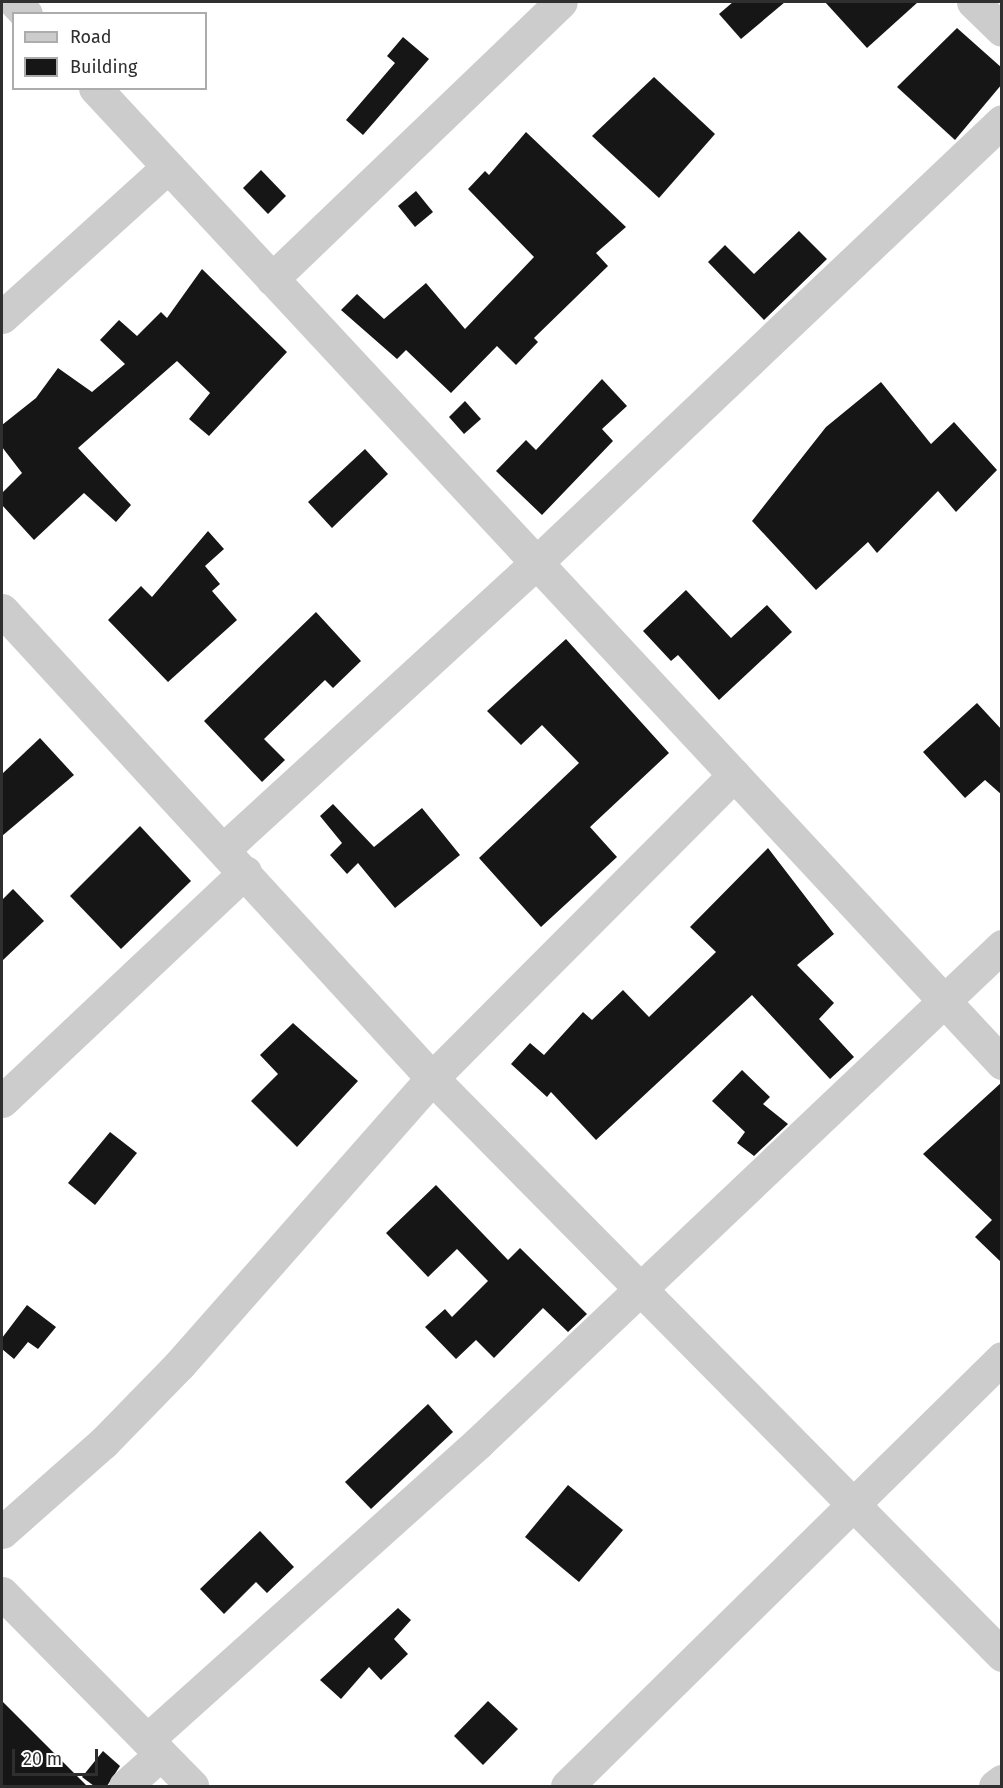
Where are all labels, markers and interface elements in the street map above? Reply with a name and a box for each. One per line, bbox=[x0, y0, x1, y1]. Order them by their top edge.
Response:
legend bbox=[12, 12, 207, 90]
text: Road bbox=[70, 26, 112, 48]
text: Building bbox=[70, 56, 137, 78]
scale bar bbox=[15, 1737, 100, 1775]
text: 20 m bbox=[23, 1748, 62, 1770]

